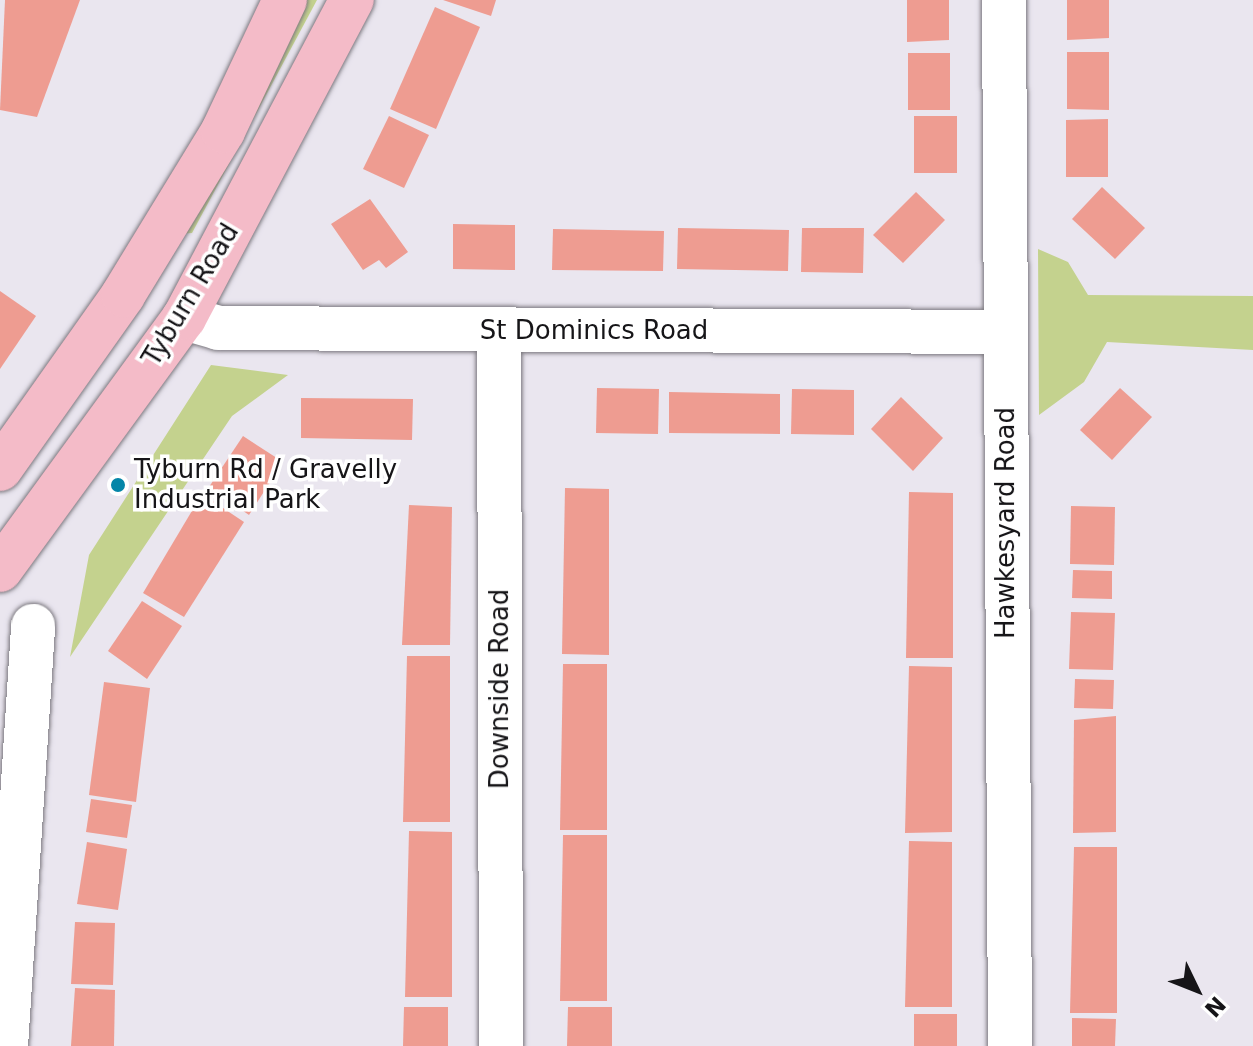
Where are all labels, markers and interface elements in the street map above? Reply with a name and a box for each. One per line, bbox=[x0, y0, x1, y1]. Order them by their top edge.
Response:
street label: Tyburn Road bbox=[136, 218, 246, 372]
street label: St Dominics Road bbox=[480, 315, 708, 347]
street label: Hawkesyard Road bbox=[990, 407, 1022, 639]
place label: Tyburn Rd / Gravelly Industrial Park bbox=[134, 454, 397, 516]
marker: Tyburn Rd / Gravelly Industrial Park bbox=[109, 476, 127, 494]
street label: Downside Road bbox=[484, 589, 516, 789]
north arrow bbox=[1157, 950, 1237, 1030]
text: N bbox=[1199, 991, 1230, 1022]

